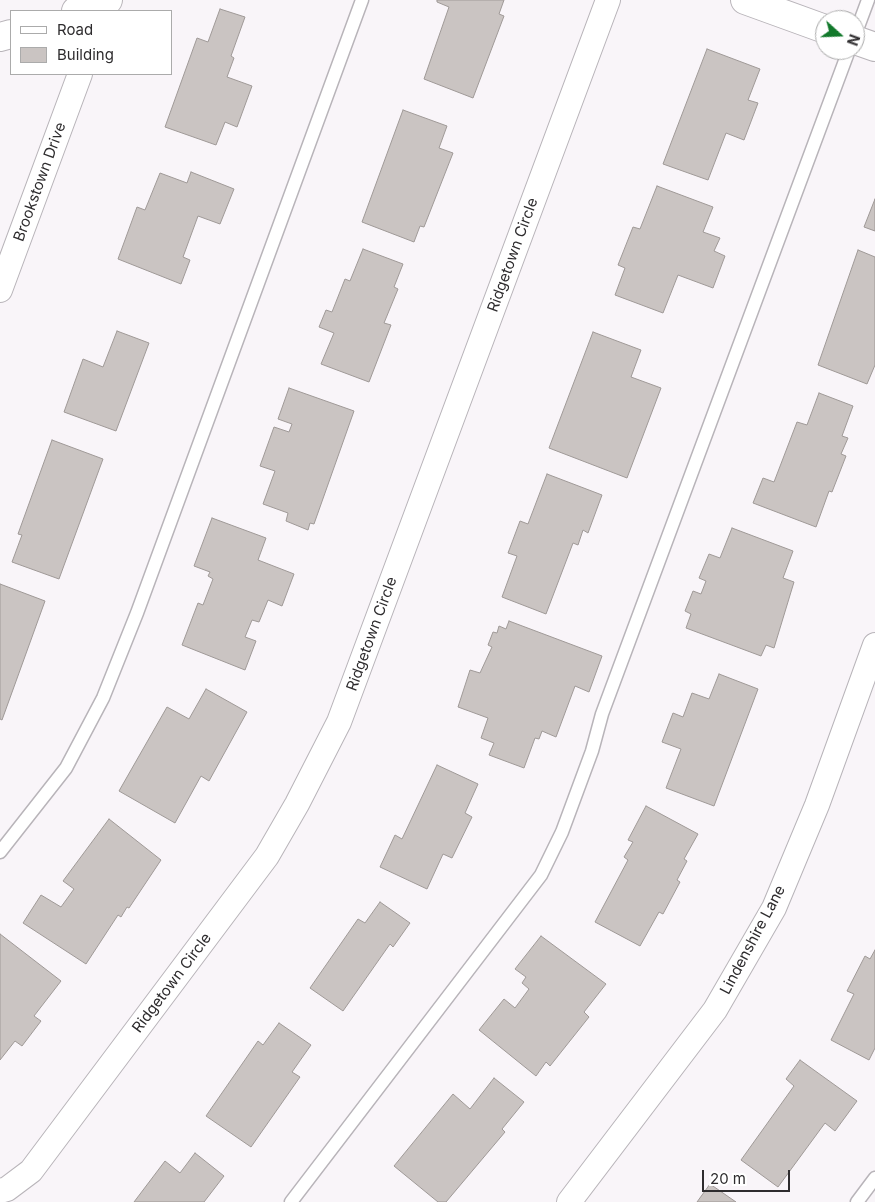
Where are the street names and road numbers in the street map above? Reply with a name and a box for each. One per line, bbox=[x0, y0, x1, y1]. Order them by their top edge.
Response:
street label: Brookstown Drive bbox=[10, 120, 70, 244]
street label: Ridgetown Circle bbox=[484, 195, 542, 315]
street label: Ridgetown Circle bbox=[343, 574, 401, 694]
street label: Lindenshire Lane bbox=[717, 882, 789, 998]
street label: Ridgetown Circle bbox=[129, 930, 215, 1036]

